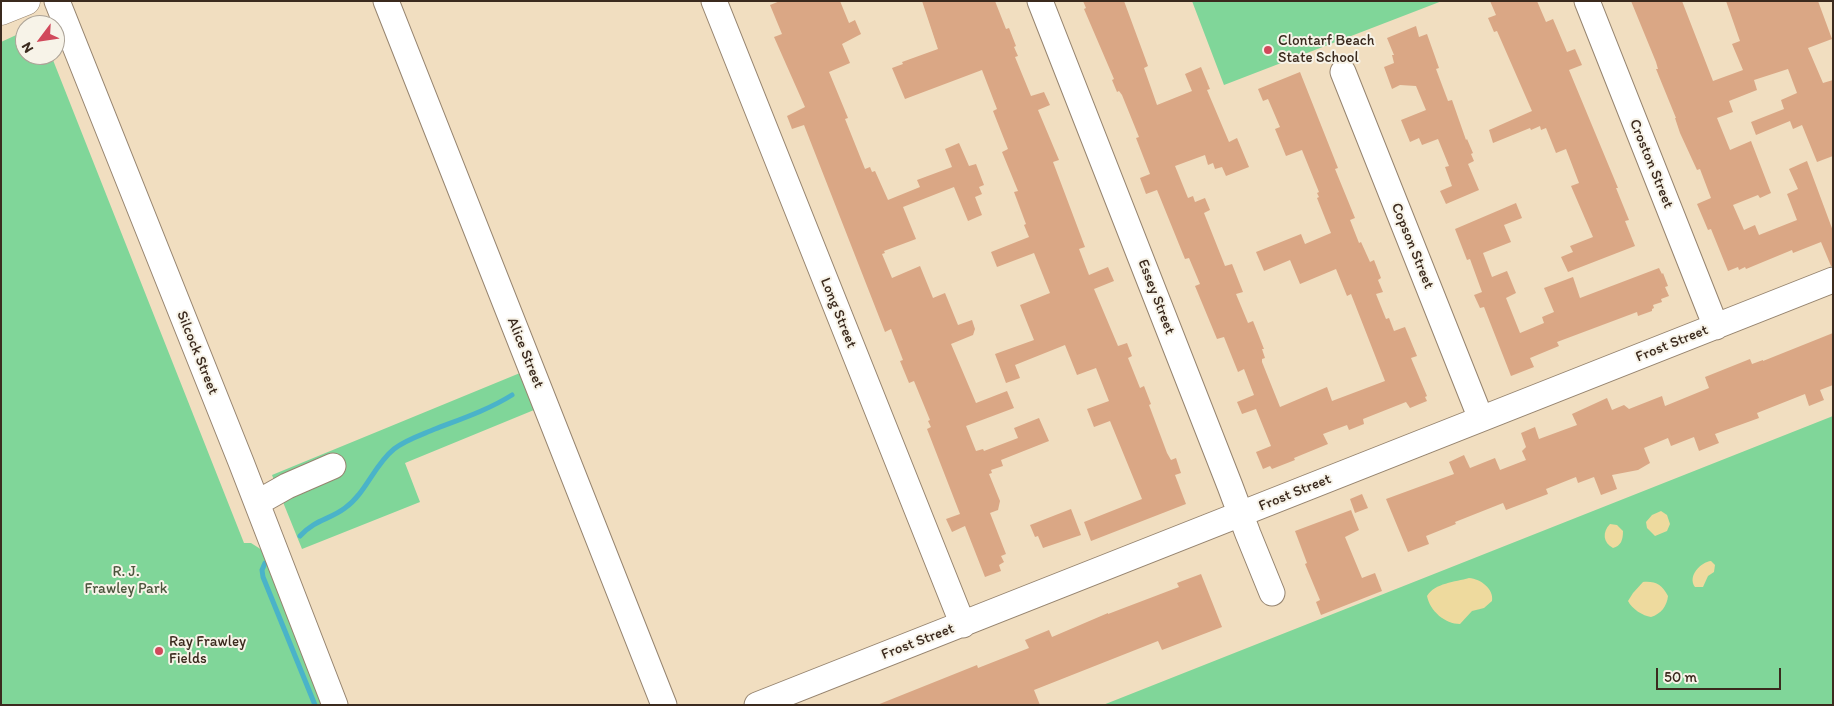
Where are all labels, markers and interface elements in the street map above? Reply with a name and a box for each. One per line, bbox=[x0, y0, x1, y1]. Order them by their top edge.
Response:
north arrow bbox=[15, 15, 65, 65]
place label: Clontarf Beach State School bbox=[1278, 32, 1374, 67]
text: N bbox=[18, 39, 37, 56]
marker: Clontarf Beach State School bbox=[1262, 44, 1274, 56]
street label: Croston Street bbox=[1625, 117, 1677, 211]
street label: Copson Street bbox=[1387, 200, 1437, 292]
street label: Essey Street bbox=[1133, 257, 1179, 337]
street label: Long Street bbox=[816, 275, 860, 351]
street label: Silcock Street bbox=[172, 308, 222, 398]
street label: Alice Street bbox=[503, 315, 547, 391]
street label: Frost Street bbox=[1633, 321, 1711, 367]
street label: Frost Street bbox=[1256, 470, 1334, 516]
park label: R. J. Frawley Park bbox=[85, 563, 167, 598]
street label: Frost Street bbox=[879, 620, 957, 664]
place label: Ray Frawley Fields bbox=[169, 633, 246, 668]
marker: Ray Frawley Fields bbox=[153, 645, 165, 657]
scale bar bbox=[1659, 658, 1784, 690]
text: 50 m bbox=[1664, 668, 1697, 686]

